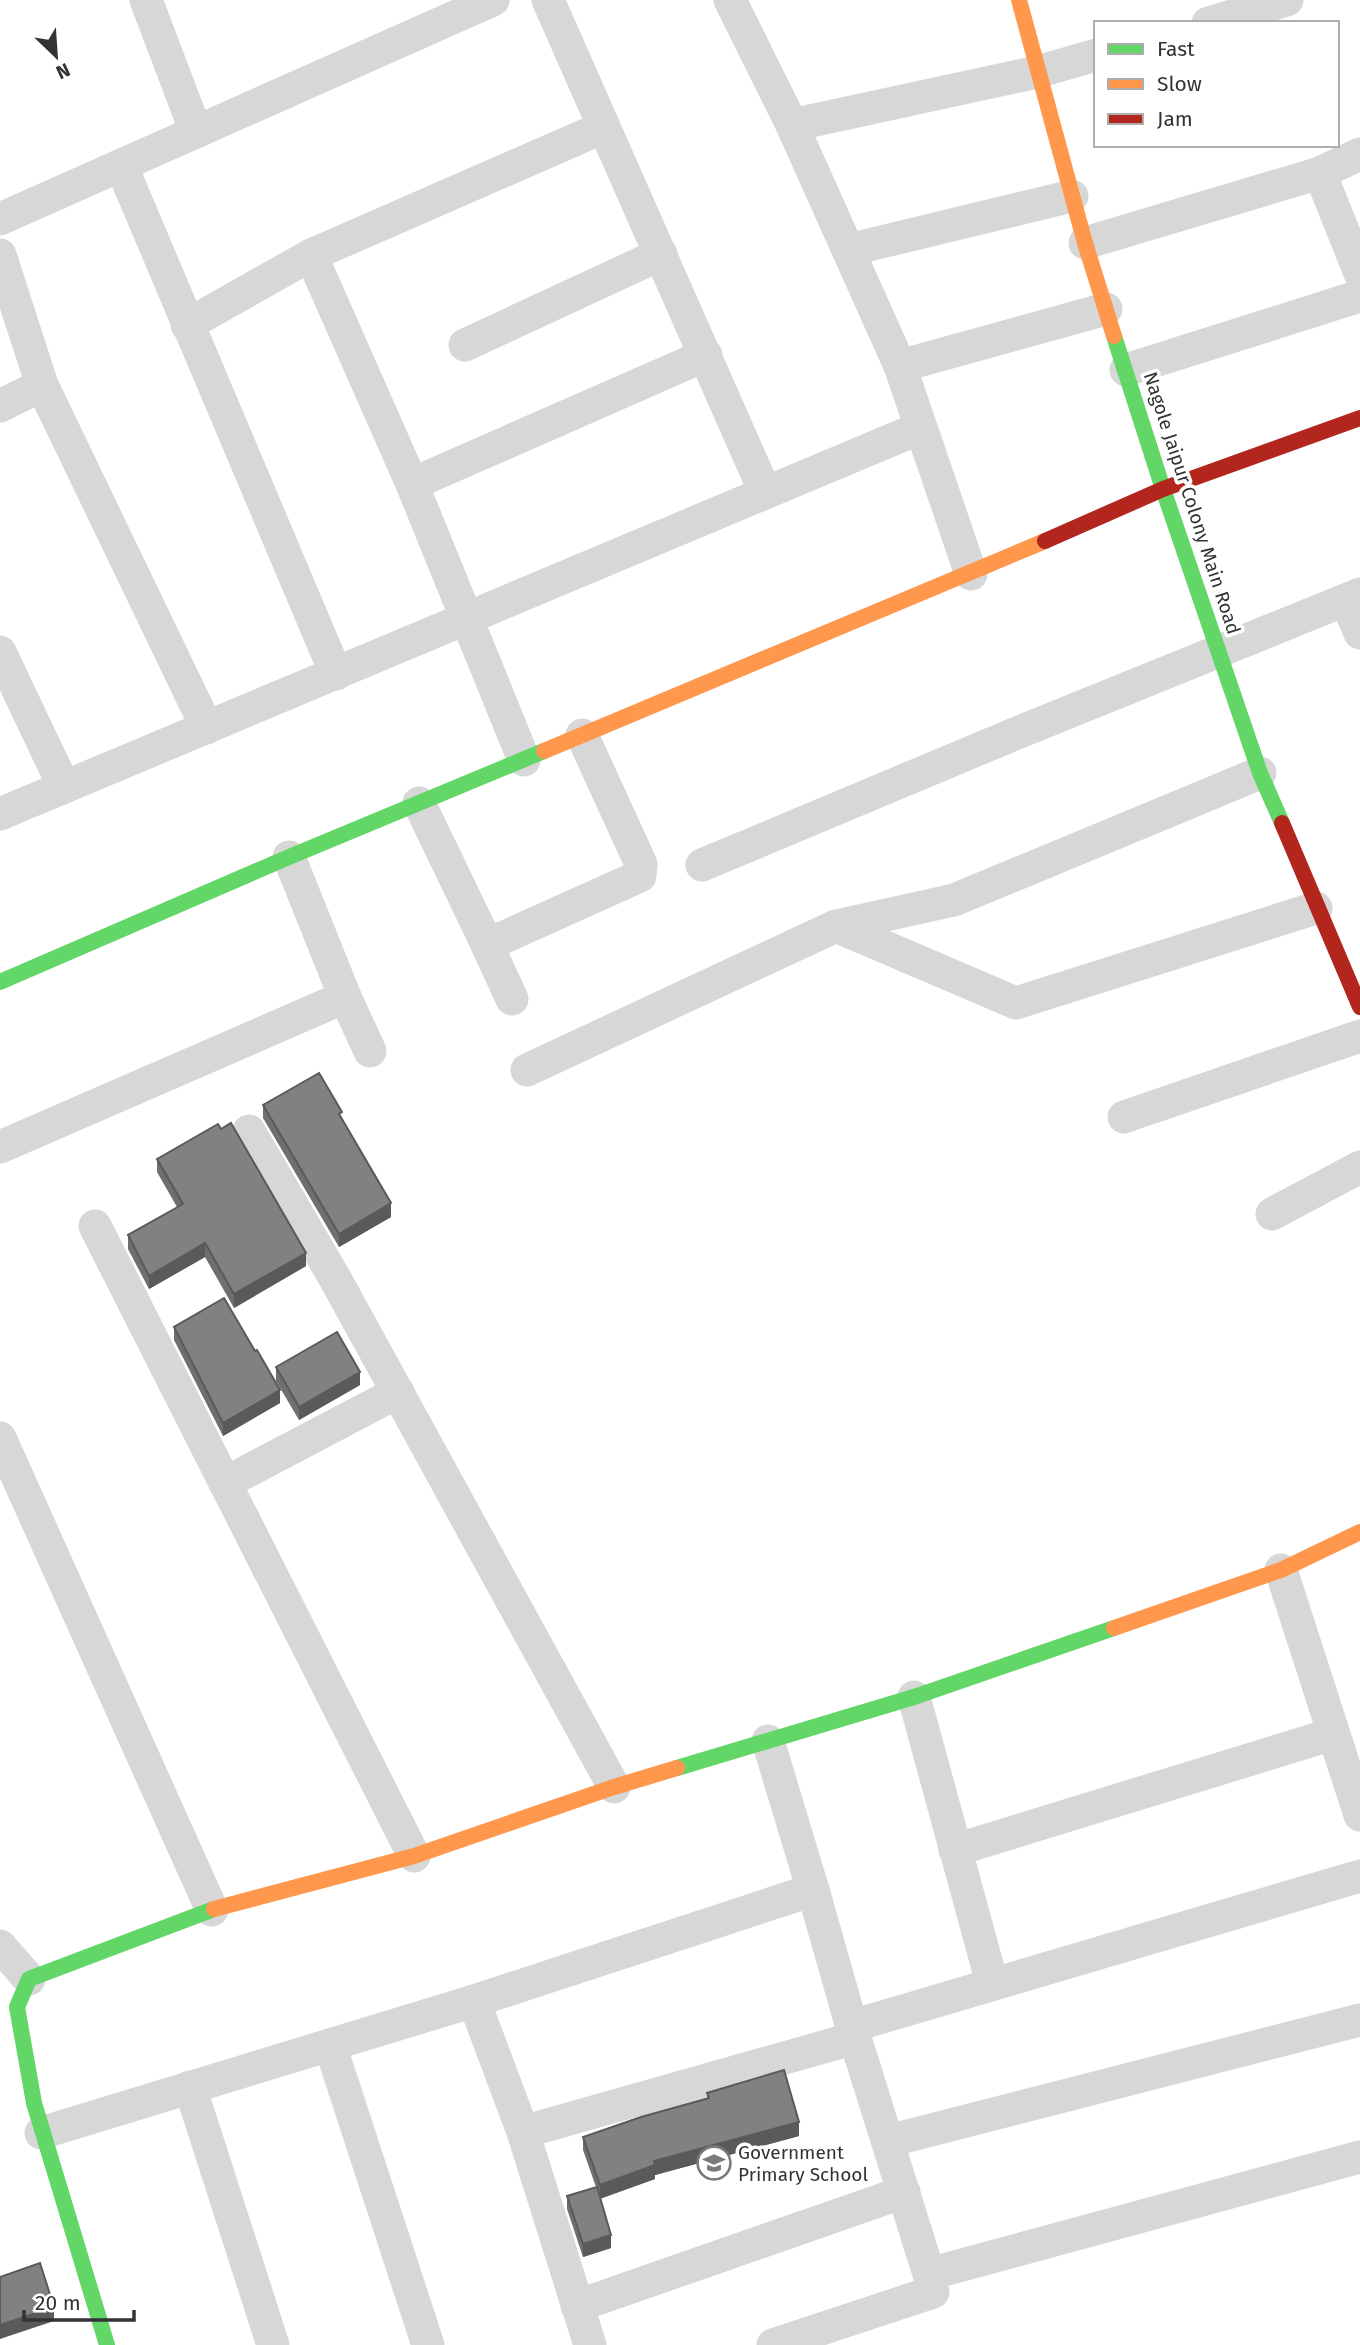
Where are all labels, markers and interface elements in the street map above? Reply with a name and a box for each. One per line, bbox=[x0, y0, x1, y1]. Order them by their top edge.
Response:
north arrow bbox=[21, 21, 91, 91]
legend bbox=[1094, 21, 1339, 147]
text: Fast bbox=[1157, 36, 1195, 62]
text: N bbox=[52, 58, 74, 84]
text: Slow bbox=[1157, 71, 1202, 97]
text: Jam bbox=[1157, 106, 1193, 132]
street label: Nagole Jaipur Colony Main Road bbox=[1139, 369, 1245, 637]
place label: Government Primary School bbox=[738, 2141, 868, 2186]
school or university icon: Government Primary School bbox=[695, 2144, 733, 2182]
scale bar bbox=[24, 2278, 135, 2322]
text: 20 m bbox=[35, 2290, 81, 2316]

